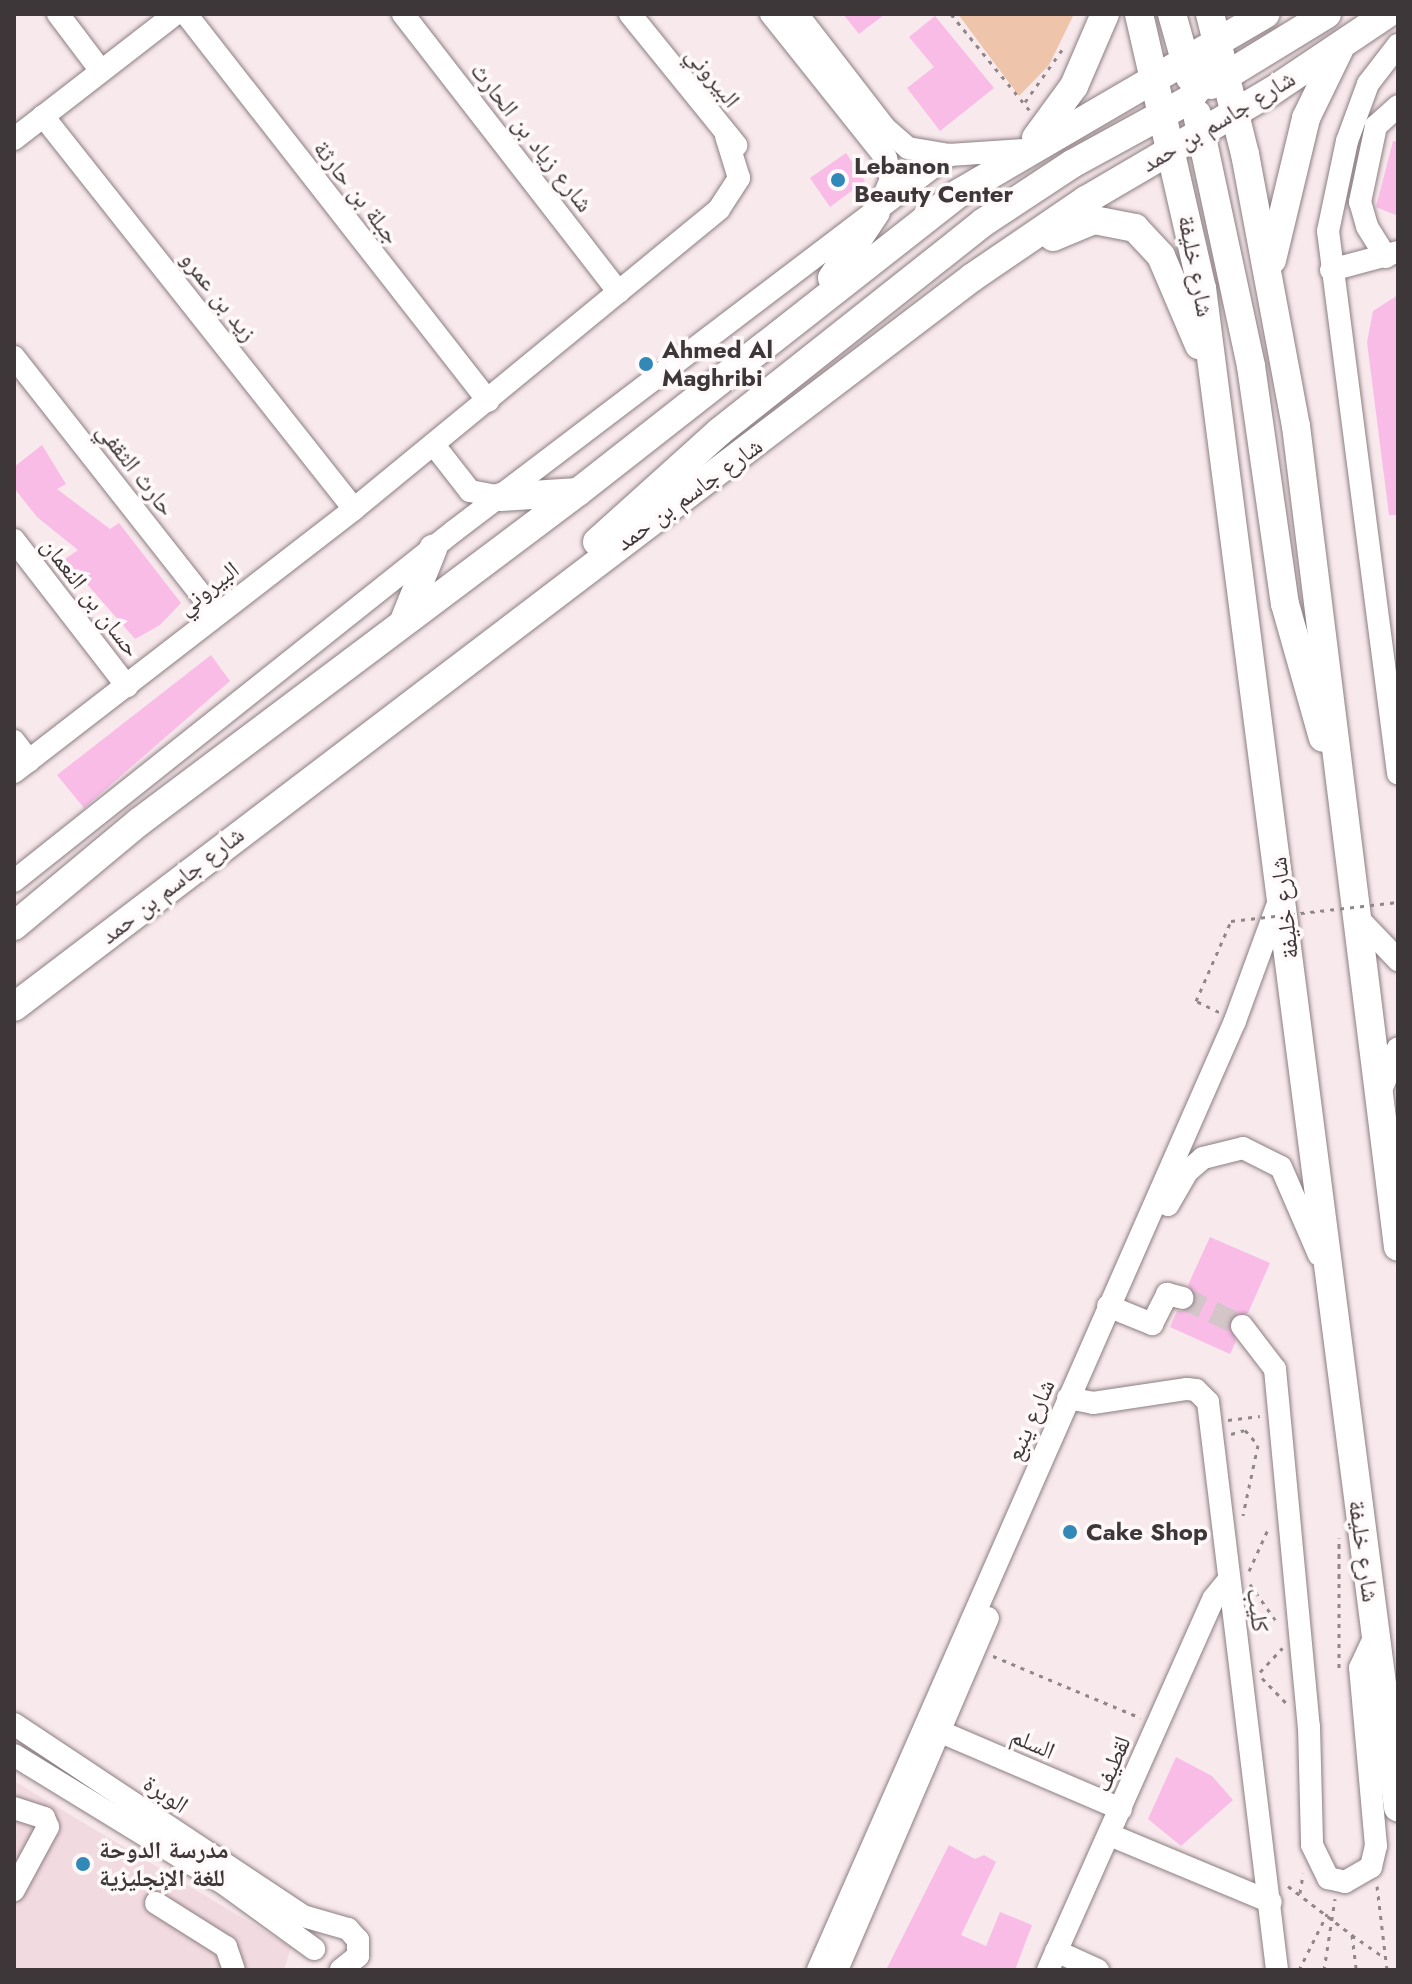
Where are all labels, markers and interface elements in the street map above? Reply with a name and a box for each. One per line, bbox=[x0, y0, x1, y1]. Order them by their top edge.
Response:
street label: البيروني bbox=[680, 41, 746, 113]
street label: شارع زياد بن الحارث bbox=[465, 56, 599, 218]
street label: شارع جاسم بن حمد bbox=[1136, 64, 1300, 178]
street label: جبلة بن حارثة bbox=[308, 134, 406, 250]
place label: Lebanon Beauty Center bbox=[854, 152, 1013, 208]
marker: Lebanon Beauty Center bbox=[829, 171, 847, 189]
street label: شارع خليفة bbox=[1172, 213, 1220, 319]
street label: زيد بن عمرو bbox=[175, 245, 263, 347]
place label: Ahmed Al Maghribi bbox=[662, 336, 773, 392]
marker: Ahmed Al Maghribi bbox=[637, 355, 655, 373]
street label: حارث الثقفي bbox=[91, 416, 181, 522]
street label: شارع جاسم بن حمد bbox=[610, 431, 768, 557]
street label: حسان بن النعمان bbox=[35, 531, 147, 663]
street label: البيروني bbox=[171, 555, 245, 621]
street label: شارع جاسم بن حمد bbox=[94, 820, 250, 950]
street label: شارع خليفة bbox=[1263, 855, 1305, 961]
street label: شارع ينبع bbox=[999, 1375, 1061, 1465]
street label: شارع خليفة bbox=[1343, 1498, 1385, 1604]
place label: Cake Shop bbox=[1086, 1518, 1208, 1546]
marker: Cake Shop bbox=[1061, 1523, 1079, 1541]
street label: كليب bbox=[1241, 1586, 1275, 1634]
street label: السلم bbox=[1007, 1721, 1059, 1765]
street label: لقطيف bbox=[1087, 1732, 1137, 1796]
street label: الوبرة bbox=[138, 1769, 194, 1819]
place label: مدرسة الدوحة للغة الإنجليزية bbox=[99, 1836, 229, 1892]
marker: مدرسة الدوحة للغة الإنجليزية bbox=[74, 1855, 92, 1873]

